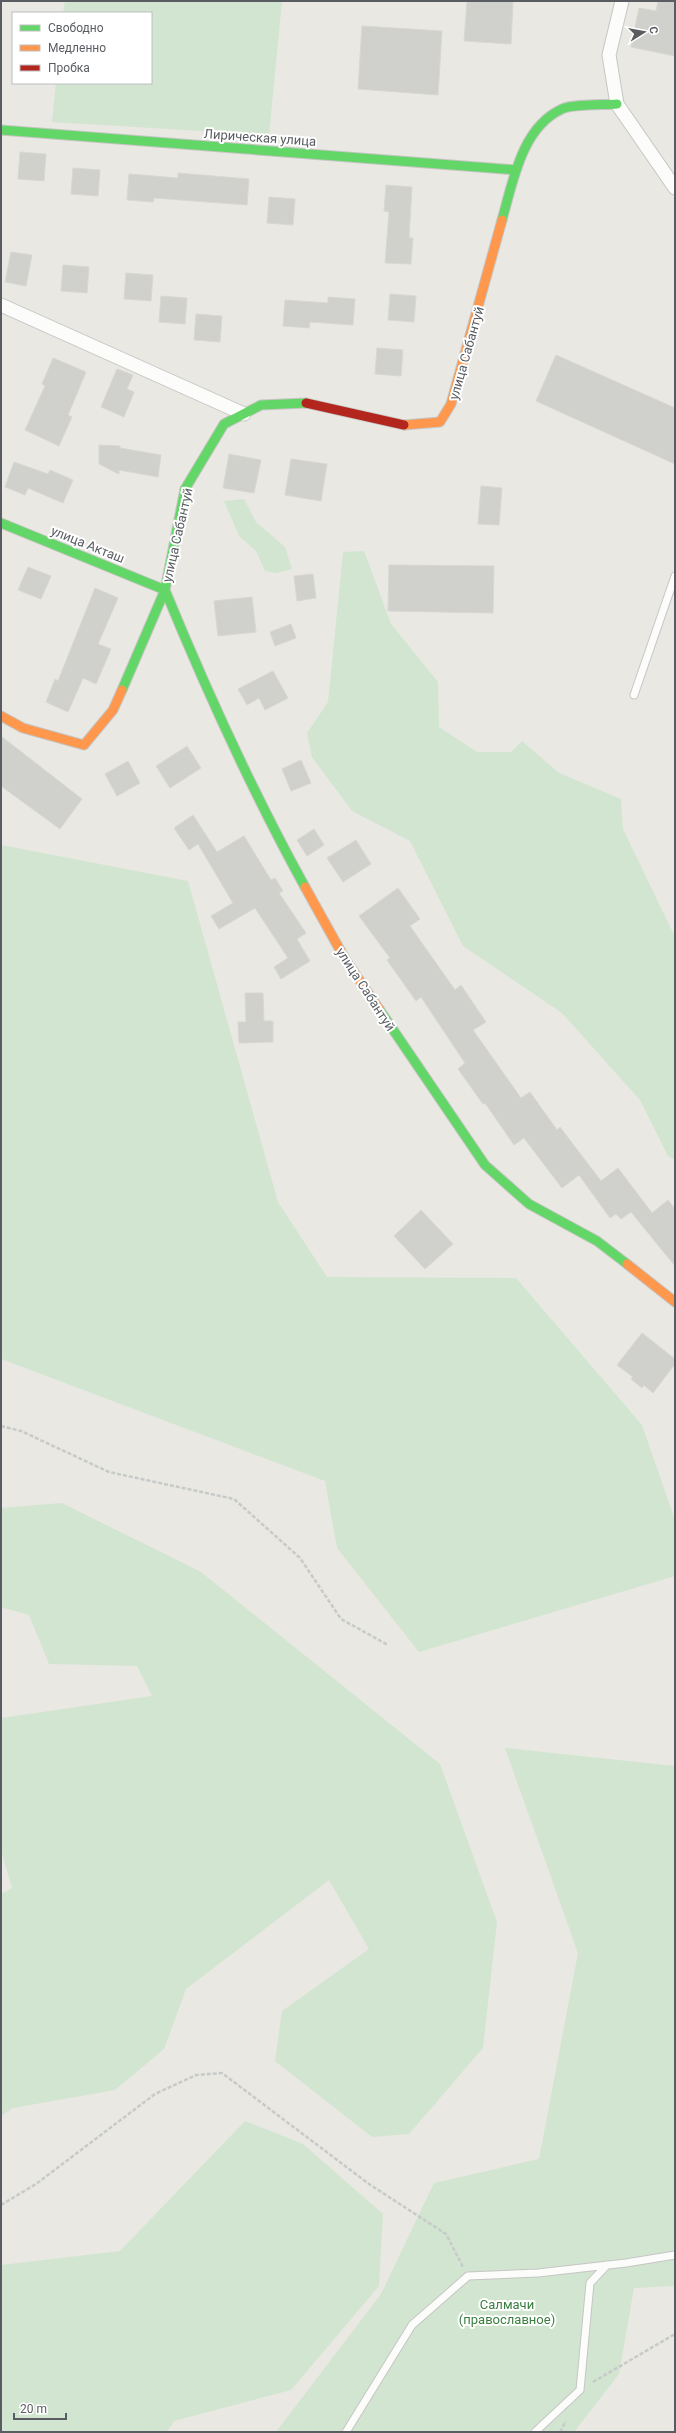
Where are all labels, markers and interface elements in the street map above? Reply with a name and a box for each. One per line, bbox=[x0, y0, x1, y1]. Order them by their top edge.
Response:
legend bbox=[12, 12, 152, 84]
north arrow bbox=[624, 12, 664, 52]
text: Свободно bbox=[48, 21, 104, 35]
text: С bbox=[646, 25, 660, 35]
text: Медленно bbox=[48, 41, 106, 55]
text: Пробка bbox=[48, 61, 90, 75]
street label: Лирическая улица bbox=[203, 126, 317, 149]
street label: улица Сабантуй bbox=[446, 305, 487, 401]
street label: улица Сабантуй bbox=[159, 487, 196, 584]
street label: улица Акташ bbox=[49, 523, 127, 566]
street label: улица Сабантуй bbox=[333, 945, 398, 1034]
park label: Салмачи (православное) bbox=[459, 2297, 555, 2327]
scale bar bbox=[14, 2395, 66, 2421]
text: 20 m bbox=[20, 2402, 47, 2416]

